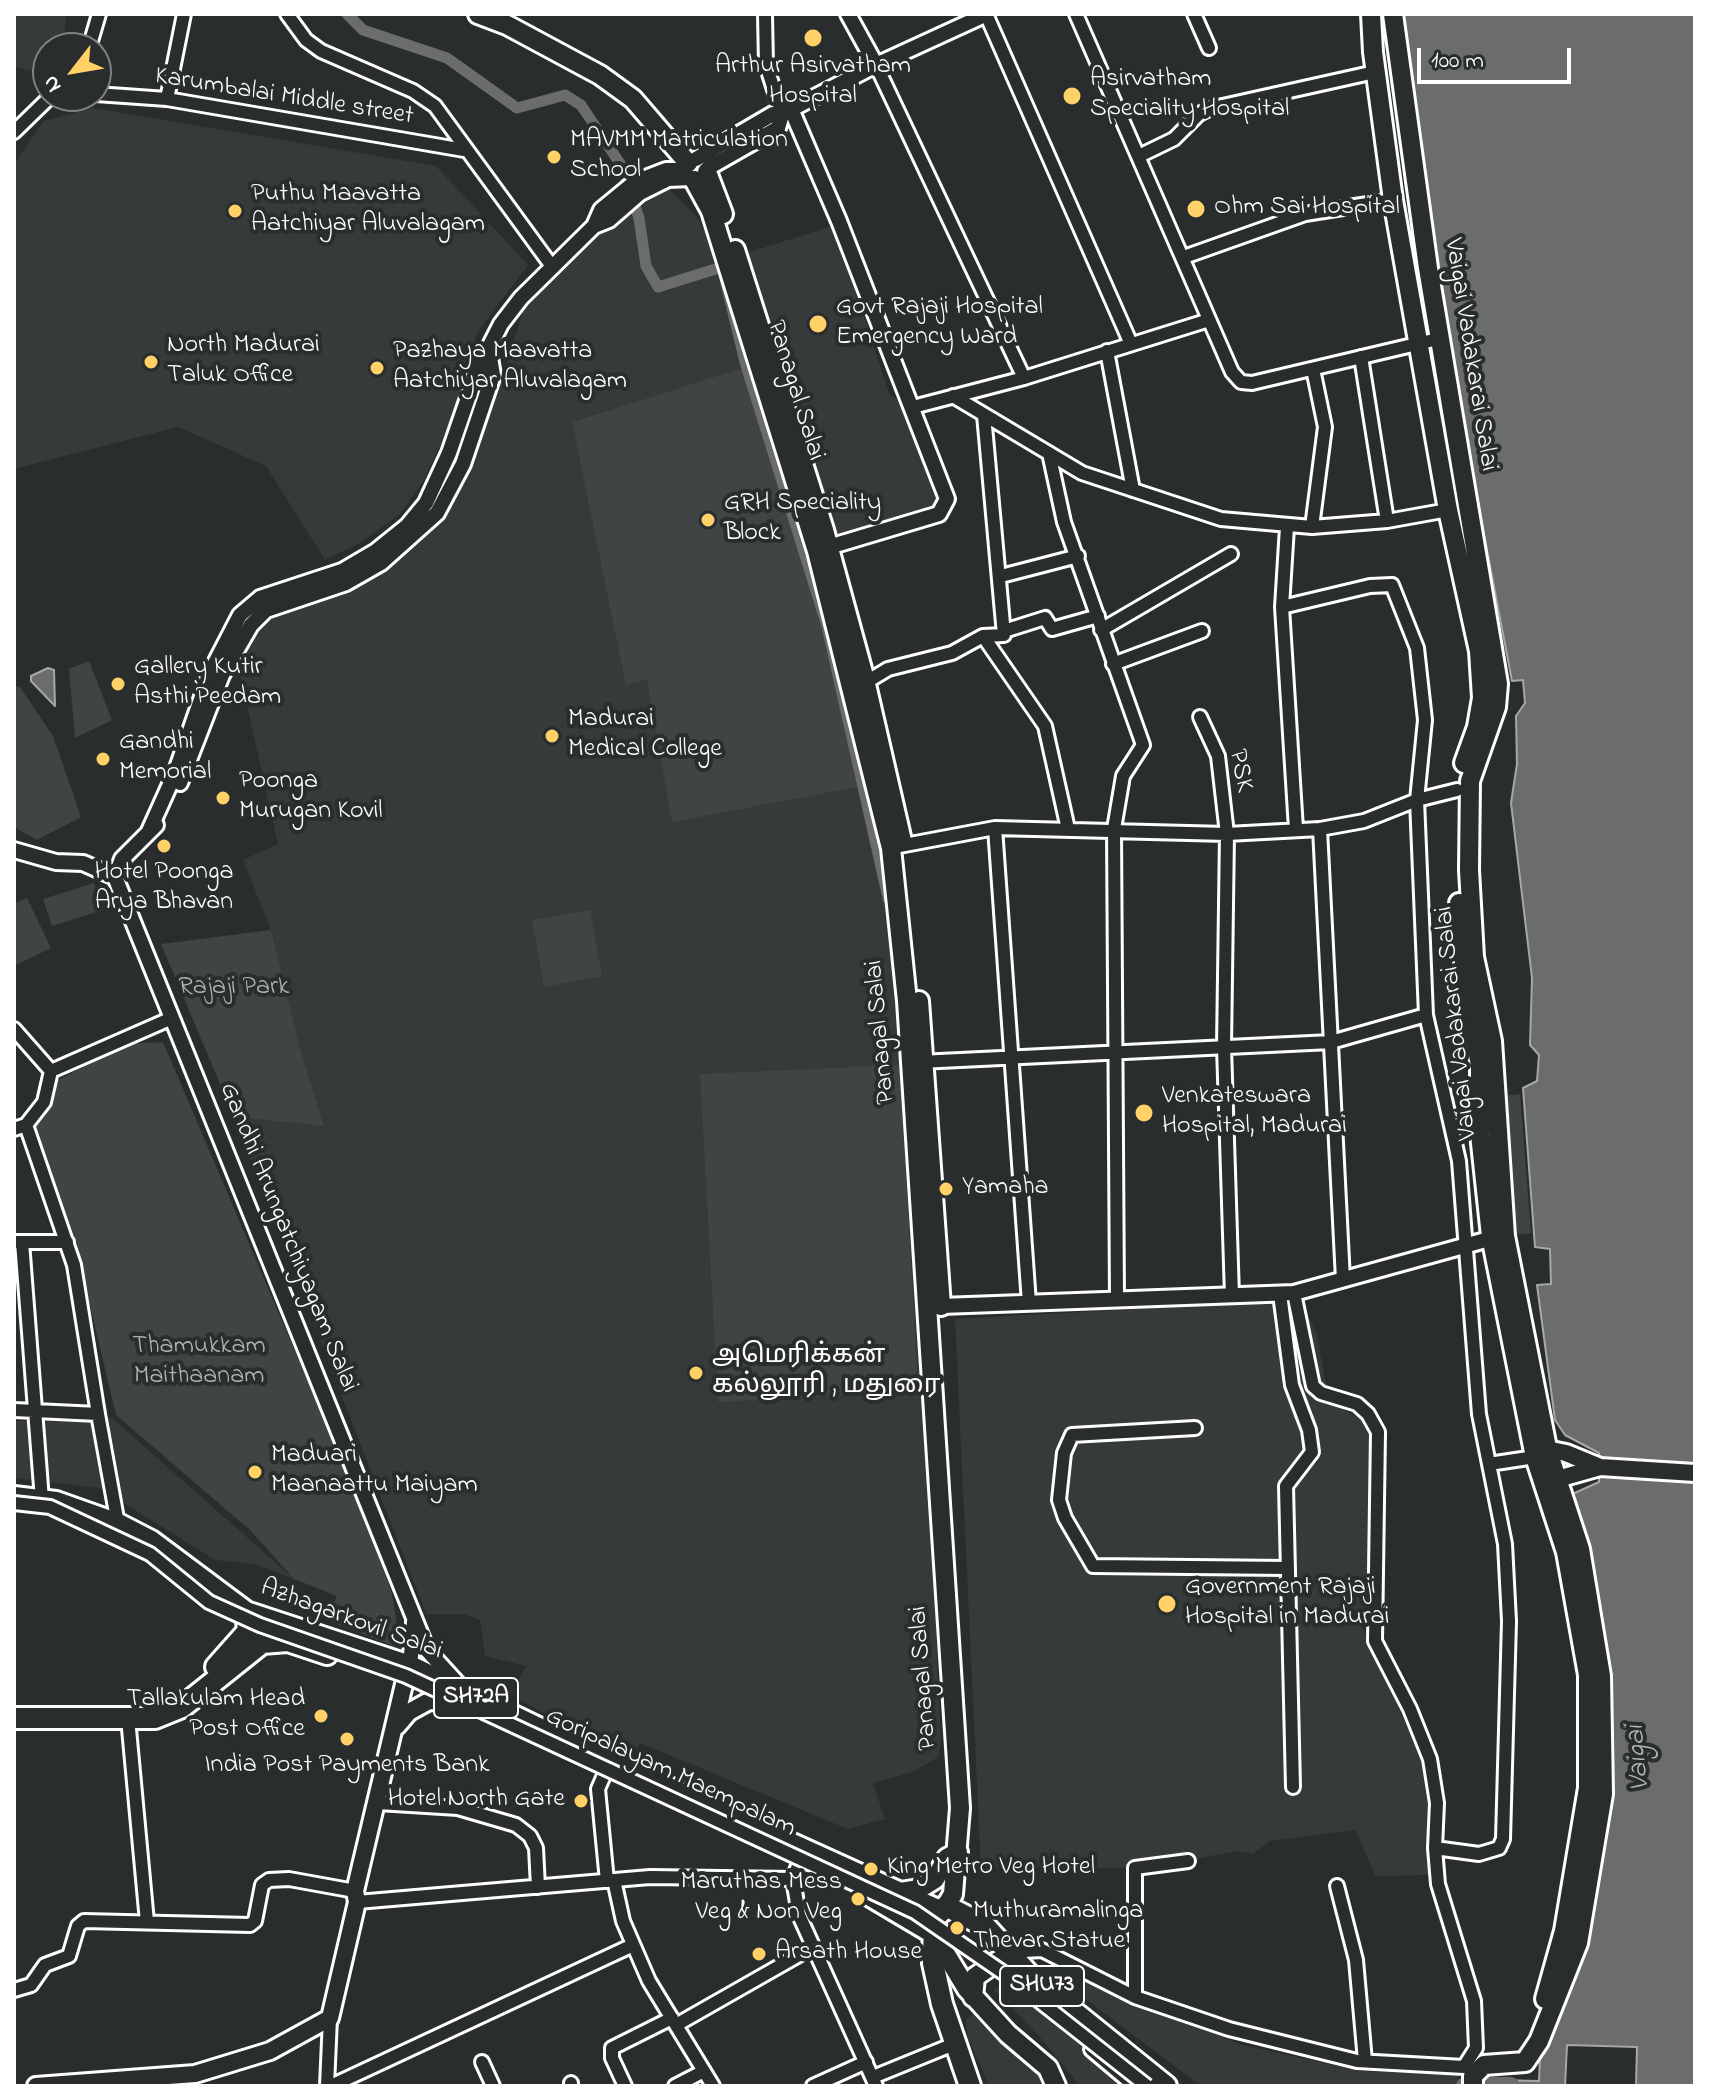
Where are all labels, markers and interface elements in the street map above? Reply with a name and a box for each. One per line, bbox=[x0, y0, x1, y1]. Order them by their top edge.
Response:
marker: Arthur Asirvatham Hospital bbox=[802, 27, 824, 49]
north arrow bbox=[32, 32, 112, 112]
scale bar bbox=[1421, 32, 1575, 82]
text: 100 m bbox=[1431, 44, 1484, 79]
place label: Arthur Asirvatham Hospital bbox=[715, 52, 911, 114]
street label: Karumbalai Middle street bbox=[153, 62, 415, 134]
place label: Asirvatham Speciality Hospital bbox=[1090, 65, 1289, 126]
text: N bbox=[36, 69, 71, 98]
marker: Asirvatham Speciality Hospital bbox=[1061, 85, 1083, 107]
place label: MAVMM Matriculation School bbox=[570, 126, 788, 188]
marker: MAVMM Matriculation School bbox=[545, 148, 563, 166]
place label: Puthu Maavatta Aatchiyar Aluvalagam bbox=[251, 180, 485, 242]
place label: Ohm Sai Hospital bbox=[1214, 193, 1400, 225]
marker: Ohm Sai Hospital bbox=[1185, 198, 1207, 220]
marker: Puthu Maavatta Aatchiyar Aluvalagam bbox=[226, 202, 244, 220]
street label: Vaigai Vadakarai Salai bbox=[1435, 236, 1503, 474]
place label: Govt Rajaji Hospital Emergency Ward bbox=[836, 293, 1043, 354]
marker: Govt Rajaji Hospital Emergency Ward bbox=[807, 313, 829, 335]
street label: Panagal Salai bbox=[758, 317, 830, 465]
place label: North Madurai Taluk Office bbox=[167, 331, 320, 392]
place label: Pazhaya Maavatta Aatchiyar Aluvalagam bbox=[393, 337, 627, 398]
marker: North Madurai Taluk Office bbox=[142, 353, 160, 371]
marker: Pazhaya Maavatta Aatchiyar Aluvalagam bbox=[368, 359, 386, 377]
place label: GRH Speciality Block bbox=[724, 489, 881, 550]
marker: GRH Speciality Block bbox=[699, 511, 717, 529]
place label: Gallery Kutir Asthi Peedam bbox=[134, 653, 281, 714]
marker: Gallery Kutir Asthi Peedam bbox=[109, 675, 127, 693]
place label: Madurai Medical College bbox=[568, 705, 722, 766]
marker: Madurai Medical College bbox=[543, 727, 561, 745]
place label: Gandhi Memorial bbox=[119, 728, 211, 790]
street label: PSK bbox=[1220, 747, 1258, 795]
marker: Gandhi Memorial bbox=[94, 750, 112, 768]
place label: Poonga Murugan Kovil bbox=[239, 767, 383, 828]
marker: Poonga Murugan Kovil bbox=[214, 789, 232, 807]
marker: Hotel Poonga Arya Bhavan bbox=[155, 837, 173, 855]
place label: Hotel Poonga Arya Bhavan bbox=[95, 858, 233, 920]
street label: Vaigai Vadakarai Salai bbox=[1430, 904, 1486, 1142]
street label: Panagal Salai bbox=[860, 959, 904, 1105]
park label: Rajaji Park bbox=[178, 973, 290, 1005]
street label: Gandhi Arungatchiyagam Salai bbox=[211, 1079, 363, 1397]
place label: Venkateswara Hospital, Madurai bbox=[1162, 1082, 1347, 1144]
marker: Venkateswara Hospital, Madurai bbox=[1133, 1102, 1155, 1124]
place label: Yamaha bbox=[962, 1173, 1049, 1205]
marker: Yamaha bbox=[937, 1180, 955, 1198]
park label: Thamukkam Maithaanam bbox=[132, 1332, 266, 1394]
place label: அமெரிக்கன் கல்லூரி , மதுரை bbox=[712, 1342, 940, 1404]
marker: அமெரிக்கன் கல்லூரி , மதுரை bbox=[687, 1364, 705, 1382]
place label: Maduari Maanaattu Maiyam bbox=[271, 1441, 478, 1502]
marker: Maduari Maanaattu Maiyam bbox=[246, 1463, 264, 1481]
place label: Government Rajaji Hospital in Madurai bbox=[1185, 1573, 1389, 1634]
street label: Azhagarkovil Salai bbox=[256, 1574, 446, 1668]
marker: Government Rajaji Hospital in Madurai bbox=[1156, 1593, 1178, 1615]
street label: Panagal Salai bbox=[904, 1605, 946, 1751]
road number: SH72A bbox=[434, 1678, 518, 1718]
place label: Tallakulam Head Post Office bbox=[127, 1685, 305, 1746]
street label: Goripalayam Maempalam bbox=[540, 1702, 800, 1846]
marker: Tallakulam Head Post Office bbox=[312, 1707, 330, 1725]
water label: Vaigai bbox=[1620, 1724, 1660, 1792]
marker: India Post Payments Bank bbox=[338, 1730, 356, 1748]
place label: India Post Payments Bank bbox=[204, 1751, 490, 1783]
place label: Hotel North Gate bbox=[388, 1785, 565, 1817]
marker: Hotel North Gate bbox=[572, 1792, 590, 1810]
place label: King Metro Veg Hotel bbox=[887, 1853, 1095, 1885]
marker: King Metro Veg Hotel bbox=[862, 1860, 880, 1878]
place label: Maruthas Mess Veg & Non Veg bbox=[681, 1868, 842, 1930]
marker: Maruthas Mess Veg & Non Veg bbox=[849, 1890, 867, 1908]
place label: Muthuramalinga Thevar Statue bbox=[973, 1897, 1143, 1958]
marker: Muthuramalinga Thevar Statue bbox=[948, 1919, 966, 1937]
place label: Arsath House bbox=[775, 1938, 922, 1970]
marker: Arsath House bbox=[750, 1945, 768, 1963]
road number: SHU73 bbox=[1000, 1966, 1084, 2006]

